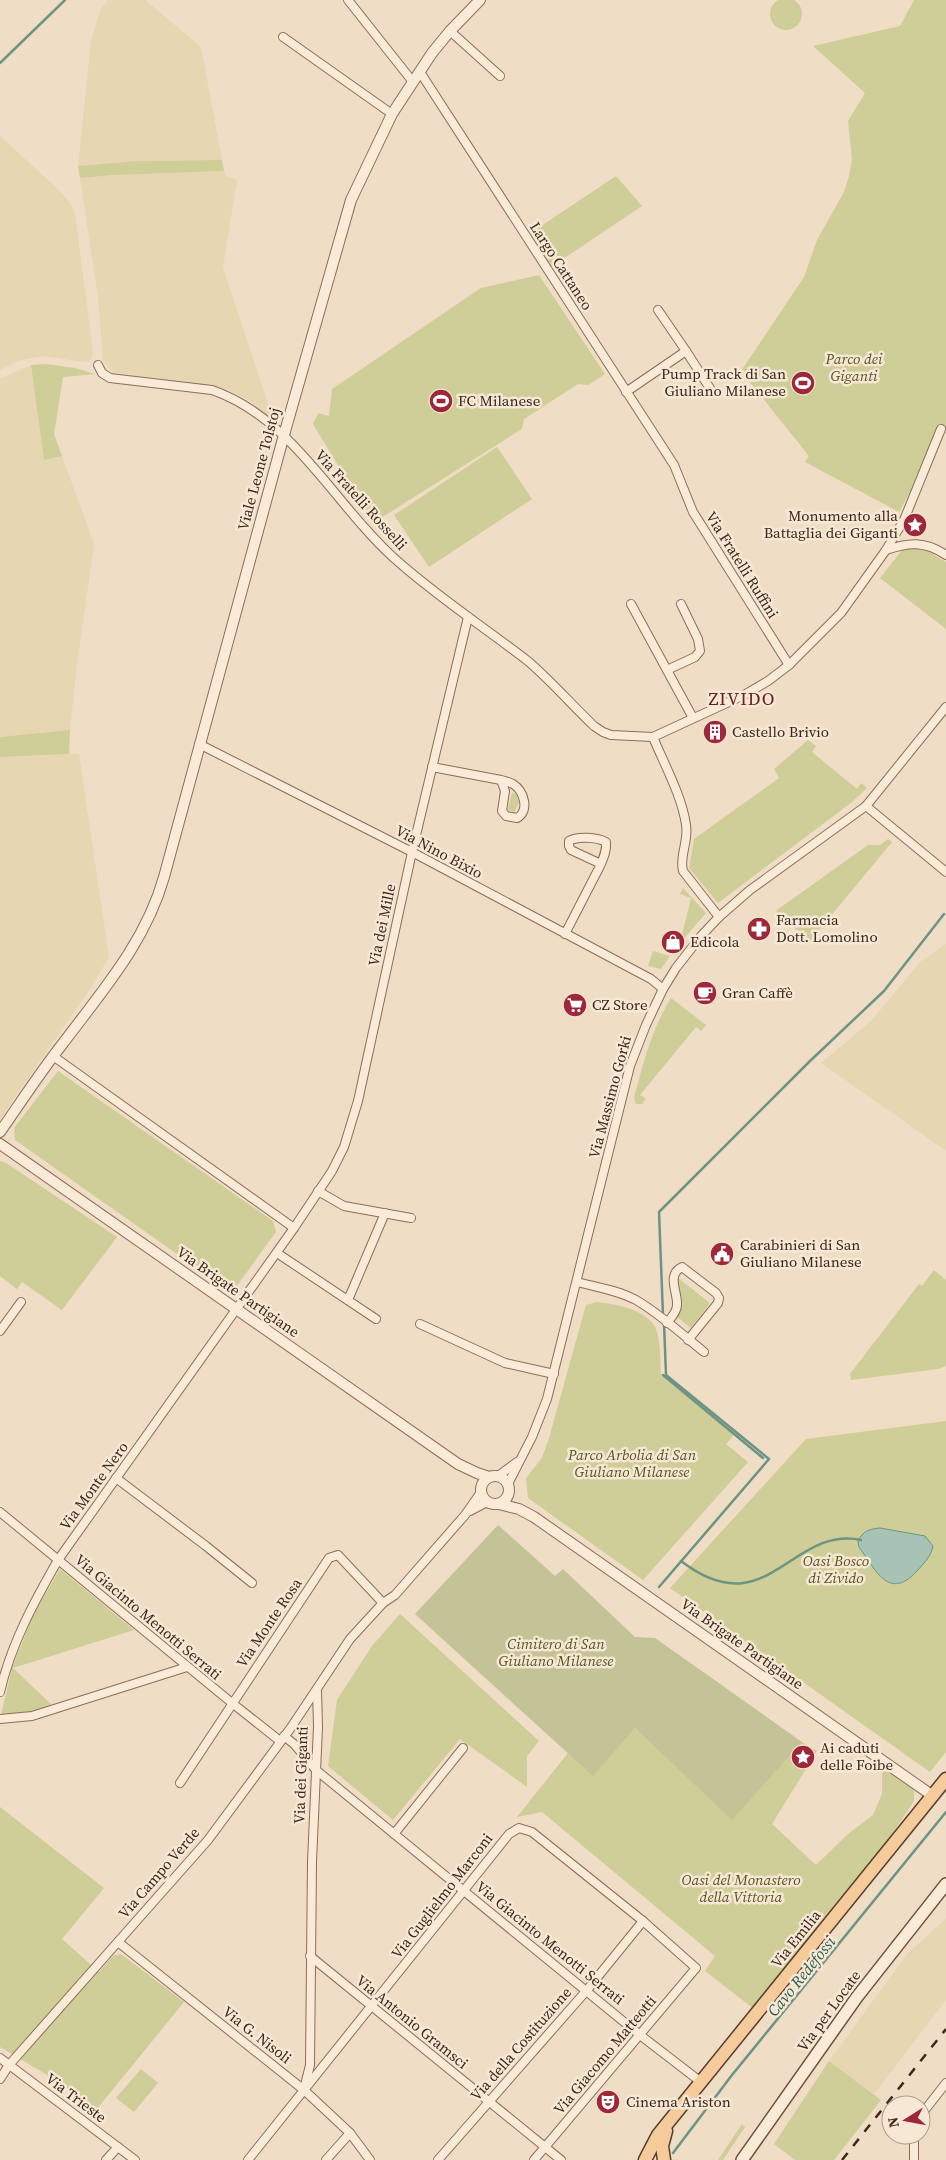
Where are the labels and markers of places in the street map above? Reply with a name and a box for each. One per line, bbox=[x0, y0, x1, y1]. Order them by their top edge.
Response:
place label: Pump Track di San Giuliano Milanese bbox=[661, 363, 786, 401]
sports icon: Pump Track di San Giuliano Milanese bbox=[790, 370, 816, 396]
sports icon: FC Milanese bbox=[428, 388, 454, 414]
place label: FC Milanese bbox=[458, 390, 541, 411]
place label: Monumento alla Battaglia dei Giganti bbox=[764, 505, 898, 543]
place icon: Monumento alla Battaglia dei Giganti bbox=[902, 512, 928, 538]
building icon: Castello Brivio bbox=[702, 719, 728, 745]
place label: Castello Brivio bbox=[732, 721, 829, 742]
place label: Farmacia Dott. Lomolino bbox=[776, 909, 878, 947]
pharmacy icon: Farmacia Dott. Lomolino bbox=[746, 916, 772, 942]
shop icon: Edicola bbox=[660, 929, 686, 955]
place label: Edicola bbox=[690, 931, 740, 952]
cafe icon: Gran Caffè bbox=[692, 980, 718, 1006]
place label: Gran Caffè bbox=[722, 982, 793, 1003]
supermarket icon: CZ Store bbox=[562, 992, 588, 1018]
place label: CZ Store bbox=[592, 994, 648, 1015]
place label: Carabinieri di San Giuliano Milanese bbox=[740, 1234, 862, 1272]
public building icon: Carabinieri di San Giuliano Milanese bbox=[709, 1241, 735, 1267]
place label: Ai caduti delle Foibe bbox=[820, 1737, 894, 1775]
place icon: Ai caduti delle Foibe bbox=[790, 1744, 816, 1770]
theatre icon: Cinema Ariston bbox=[595, 2089, 621, 2115]
place label: Cinema Ariston bbox=[626, 2091, 731, 2112]

